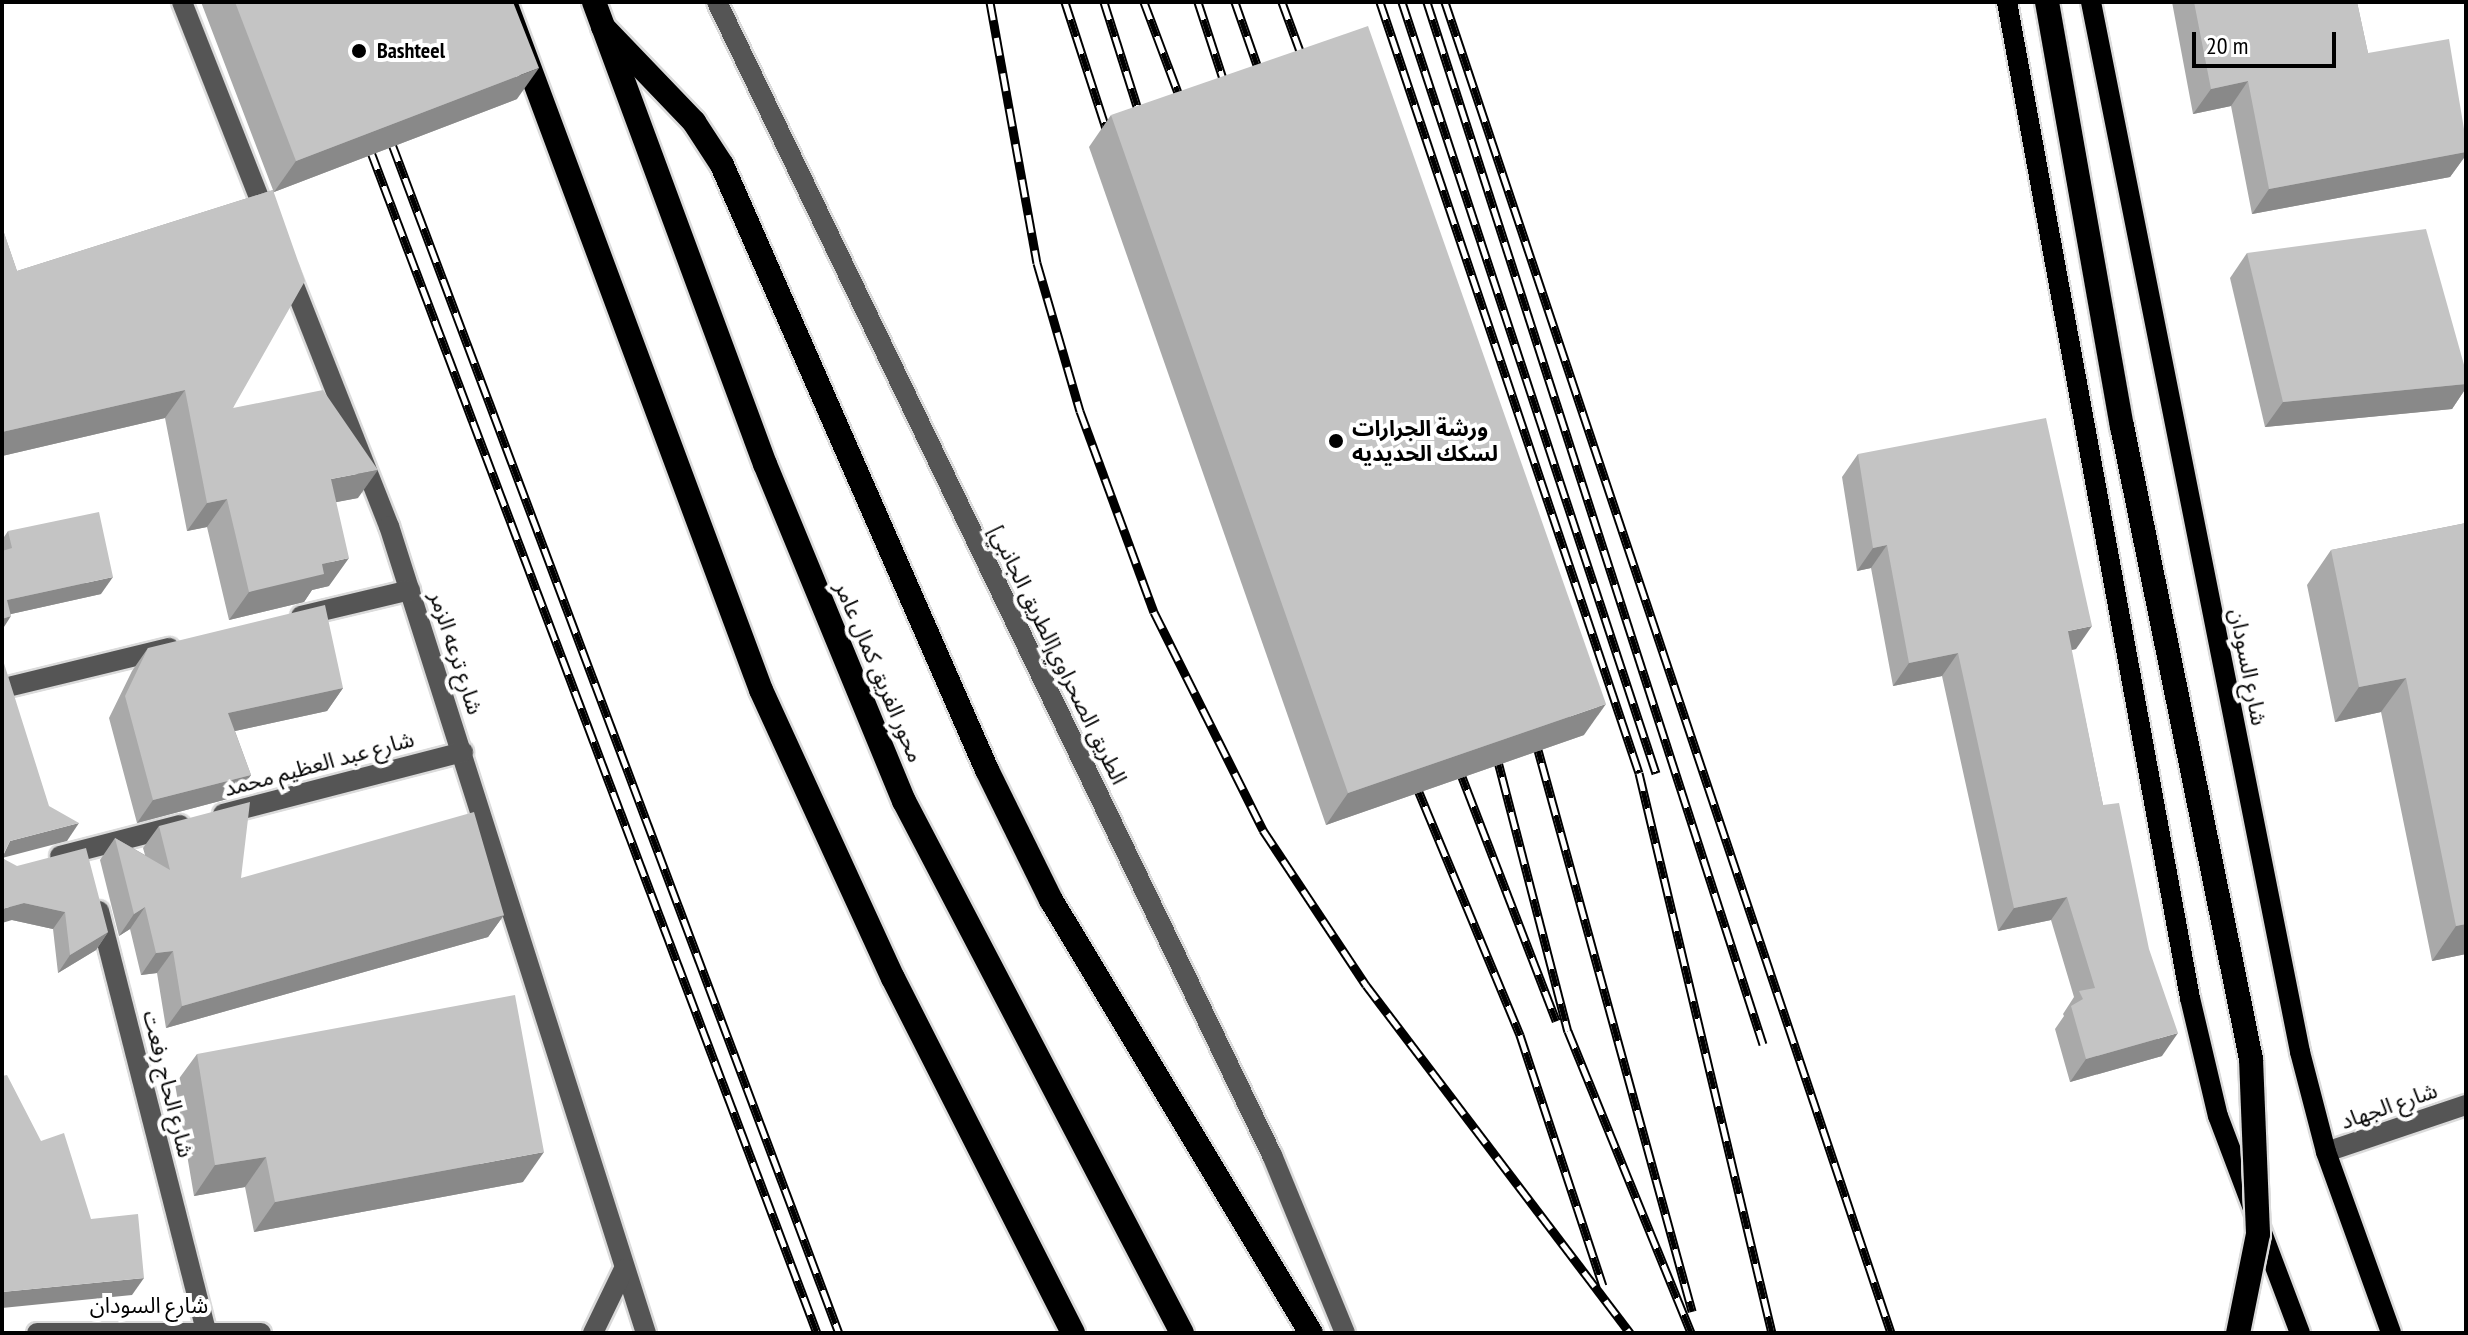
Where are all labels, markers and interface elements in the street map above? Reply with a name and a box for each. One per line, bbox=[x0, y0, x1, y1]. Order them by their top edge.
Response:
scale bar bbox=[2196, 16, 2340, 66]
text: 20 m bbox=[2206, 30, 2248, 61]
place label: Bashteel bbox=[377, 38, 445, 64]
marker: Bashteel bbox=[348, 40, 370, 62]
place label: ورشة الجرارات لسكك الحديديه bbox=[1352, 415, 1498, 466]
marker: ورشة الجرارات لسكك الحديديه bbox=[1327, 432, 1345, 450]
street label: الطريق الصحراوي[الطريق الجانبي] bbox=[984, 521, 1132, 789]
street label: محور الفريق كمال عامر bbox=[829, 578, 929, 766]
street label: شارع ترعه الزمر bbox=[424, 588, 488, 718]
street label: شارع السودان bbox=[2224, 606, 2272, 728]
street label: شارع عبد العظيم محمد bbox=[221, 726, 417, 802]
street label: شارع الحاج رفعت bbox=[137, 1008, 199, 1160]
street label: شارع الجهاد bbox=[2337, 1077, 2441, 1135]
street label: شارع السودان bbox=[90, 1293, 208, 1319]

